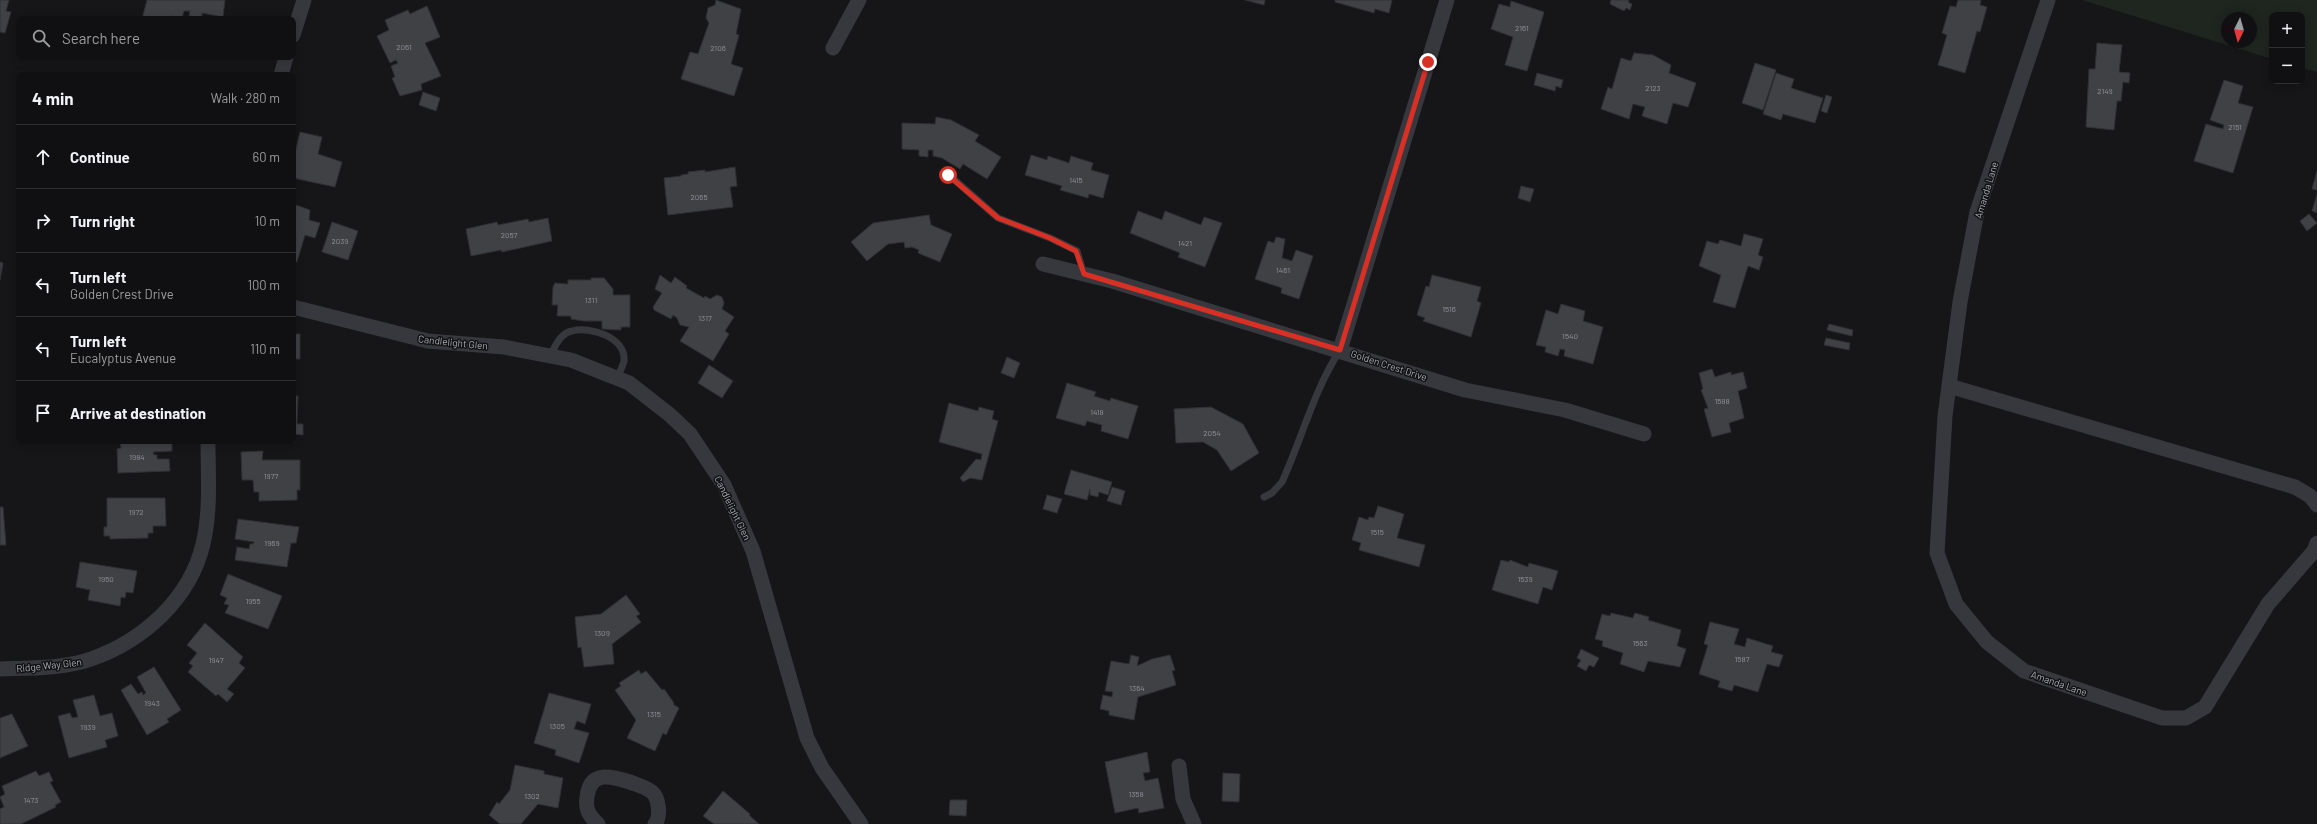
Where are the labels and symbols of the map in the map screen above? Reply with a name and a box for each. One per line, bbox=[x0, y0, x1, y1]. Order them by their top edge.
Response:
north arrow bbox=[2221, 12, 2257, 48]
house number: 2161 bbox=[1515, 23, 1529, 33]
house number: 2061 bbox=[396, 42, 412, 52]
house number: 2106 bbox=[710, 43, 726, 53]
route end bbox=[1419, 53, 1437, 71]
house number: 2123 bbox=[1645, 83, 1661, 93]
house number: 2149 bbox=[2097, 86, 2113, 96]
house number: 2151 bbox=[2228, 122, 2242, 132]
street label: Amanda Lane bbox=[1972, 160, 2000, 220]
route start bbox=[939, 166, 957, 184]
house number: 1415 bbox=[1069, 175, 1083, 185]
house number: 2065 bbox=[690, 192, 708, 202]
house number: 2057 bbox=[501, 230, 518, 240]
house number: 2039 bbox=[331, 236, 349, 246]
house number: 1421 bbox=[1178, 238, 1192, 248]
house number: 1461 bbox=[1276, 265, 1290, 275]
house number: 1311 bbox=[585, 295, 597, 305]
house number: 1516 bbox=[1442, 304, 1456, 314]
house number: 1317 bbox=[698, 313, 712, 323]
house number: 1540 bbox=[1562, 331, 1578, 341]
street label: Candlelight Glen bbox=[418, 332, 488, 352]
street label: Golden Crest Drive bbox=[1349, 347, 1429, 383]
house number: 1588 bbox=[1714, 396, 1730, 406]
house number: 1418 bbox=[1090, 407, 1104, 417]
house number: 2054 bbox=[1203, 428, 1221, 438]
house number: 1984 bbox=[129, 452, 145, 462]
house number: 1977 bbox=[264, 471, 278, 481]
street label: Candlelight Glen bbox=[712, 474, 754, 542]
house number: 1972 bbox=[128, 507, 144, 517]
house number: 1515 bbox=[1370, 527, 1384, 537]
house number: 1969 bbox=[264, 538, 280, 548]
house number: 1950 bbox=[98, 574, 114, 584]
house number: 1539 bbox=[1517, 574, 1533, 584]
house number: 1955 bbox=[245, 596, 261, 606]
house number: 1309 bbox=[594, 628, 610, 638]
house number: 1563 bbox=[1632, 638, 1648, 648]
house number: 1587 bbox=[1735, 654, 1750, 664]
house number: 1947 bbox=[209, 655, 224, 665]
street label: Ridge Way Glen bbox=[16, 656, 82, 674]
street label: Amanda Lane bbox=[2029, 668, 2089, 698]
house number: 1364 bbox=[1129, 683, 1145, 693]
house number: 1943 bbox=[144, 698, 160, 708]
house number: 1315 bbox=[647, 709, 661, 719]
house number: 1305 bbox=[549, 721, 565, 731]
house number: 1939 bbox=[80, 722, 96, 732]
house number: 1358 bbox=[1128, 789, 1144, 799]
house number: 1302 bbox=[524, 791, 540, 801]
house number: 1473 bbox=[24, 795, 38, 805]

